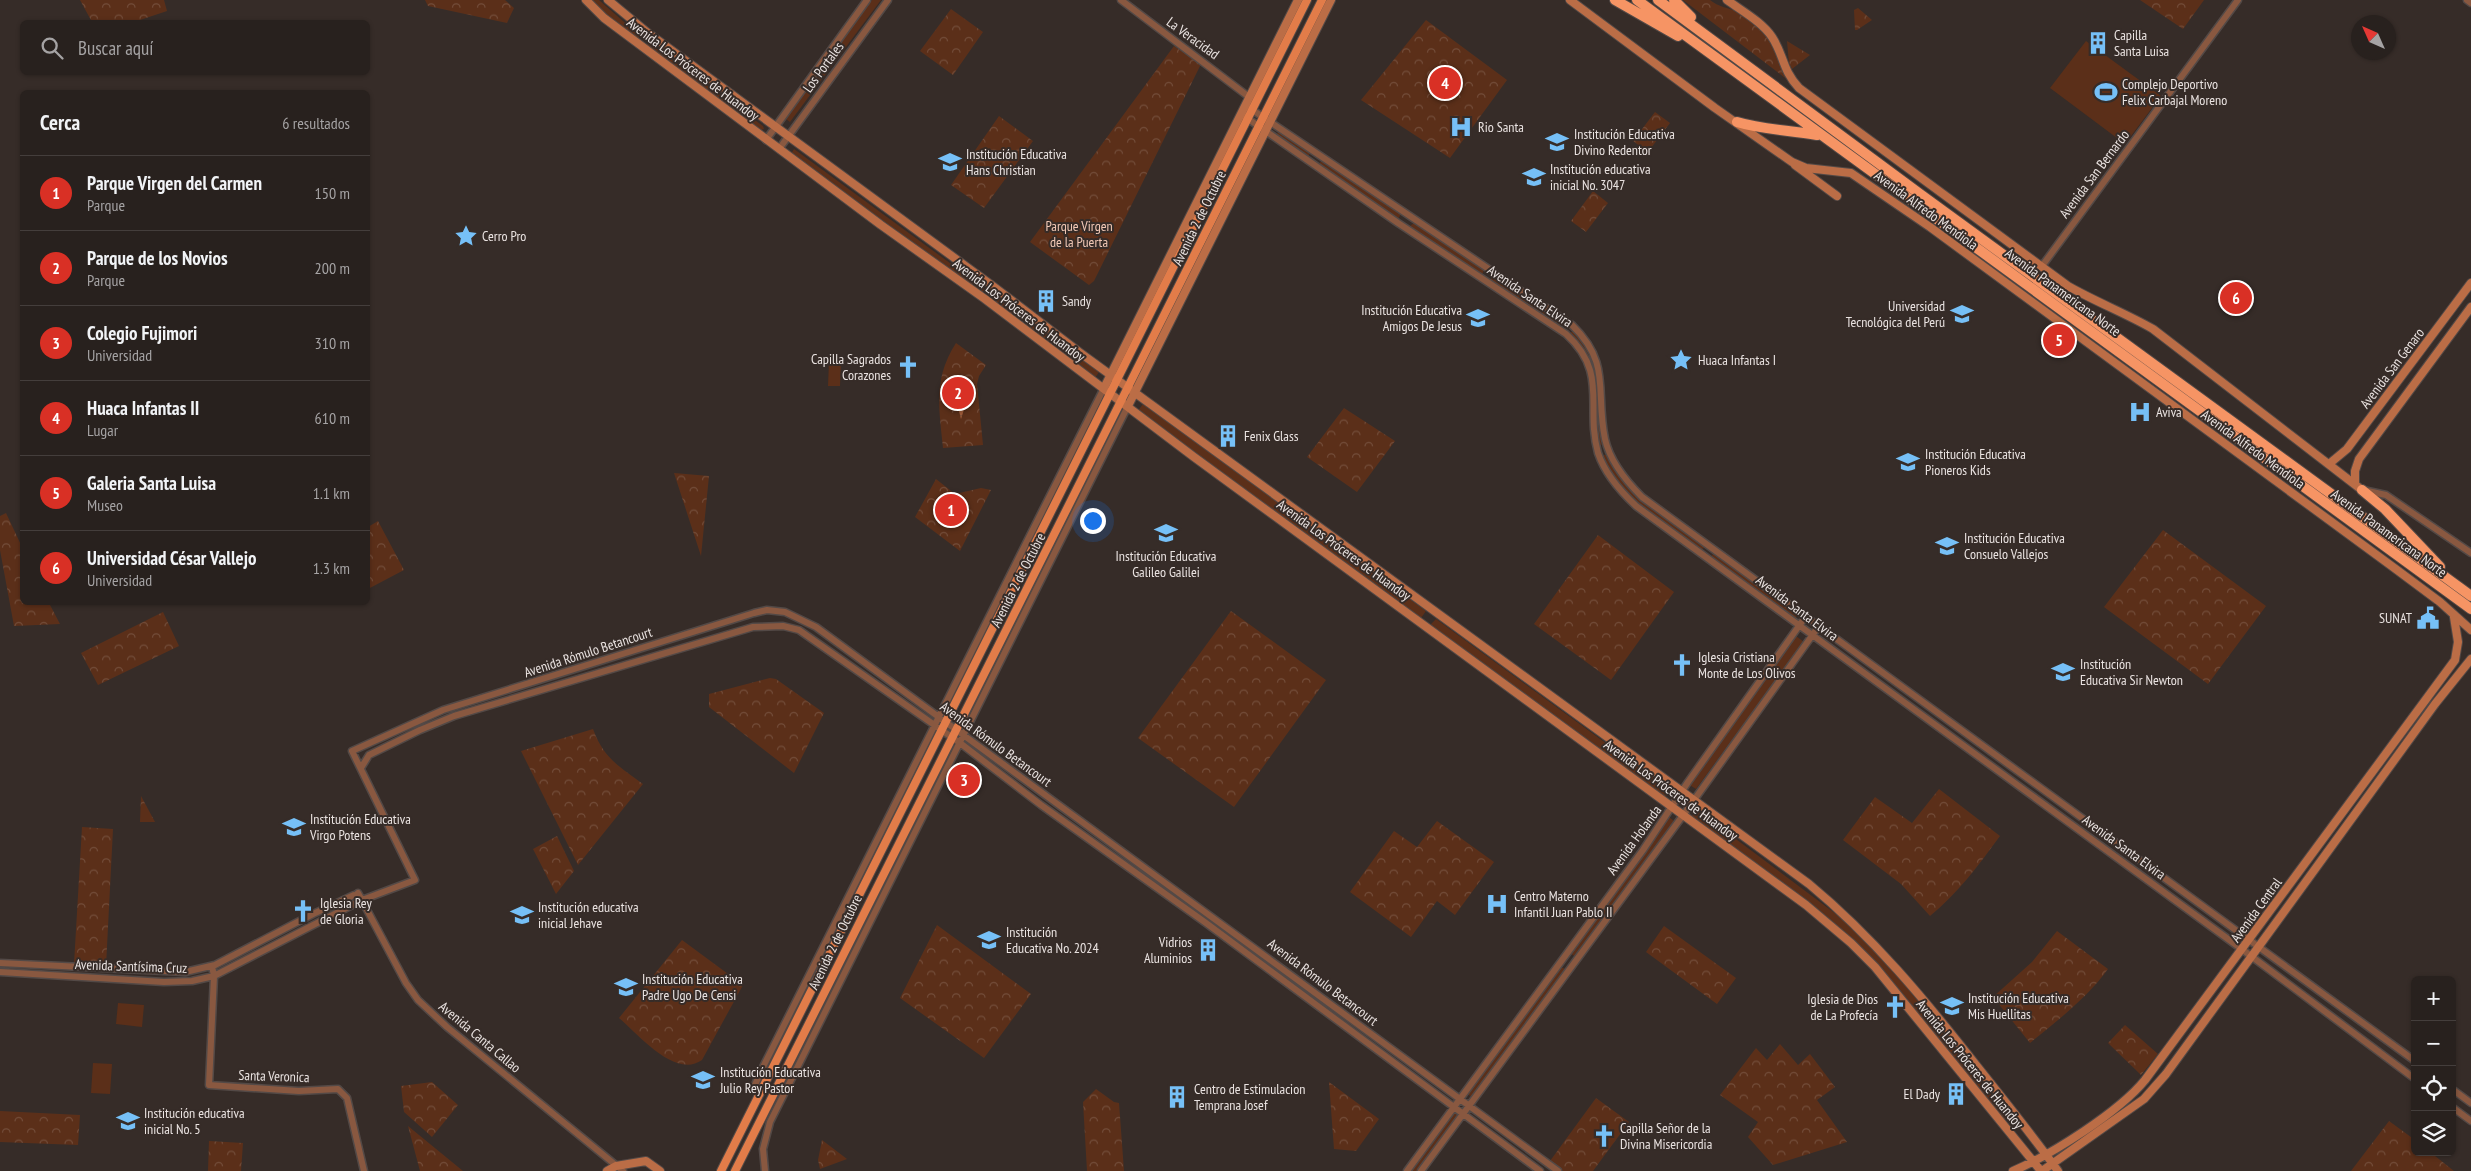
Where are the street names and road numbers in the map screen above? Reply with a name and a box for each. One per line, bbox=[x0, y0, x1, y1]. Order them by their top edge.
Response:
street label: Avenida Los Próceres de Huandoy bbox=[623, 13, 763, 125]
street label: La Veracidad bbox=[1163, 13, 1223, 63]
street label: Los Portales bbox=[799, 38, 848, 96]
street label: Avenida San Bernardo bbox=[2055, 126, 2133, 222]
street label: Avenida Alfredo Mendiola bbox=[1871, 166, 1981, 254]
street label: Avenida 2 de Octubre bbox=[1168, 167, 1230, 269]
street label: Avenida Panamericana Norte bbox=[2002, 244, 2125, 340]
street label: Avenida Los Próceres de Huandoy bbox=[949, 254, 1089, 366]
street label: Avenida Santa Elvira bbox=[1484, 261, 1576, 331]
street label: Avenida San Genaro bbox=[2356, 324, 2428, 412]
street label: Avenida Alfredo Mendiola bbox=[2198, 405, 2308, 493]
street label: Avenida Panamericana Norte bbox=[2328, 485, 2451, 581]
street label: Avenida Los Próceres de Huandoy bbox=[1274, 495, 1415, 605]
street label: Avenida 2 de Octubre bbox=[986, 530, 1050, 630]
street label: Avenida Santa Elvira bbox=[1752, 571, 1842, 645]
street label: Avenida Rómulo Betancourt bbox=[522, 623, 655, 681]
street label: Avenida Rómulo Betancourt bbox=[937, 697, 1056, 791]
street label: Avenida Los Próceres de Huandoy bbox=[1601, 735, 1742, 845]
street label: Avenida Holanda bbox=[1603, 802, 1665, 878]
street label: Avenida Santa Elvira bbox=[2079, 811, 2169, 883]
street label: Avenida Central bbox=[2226, 873, 2286, 946]
street label: Avenida 2 de Octubre bbox=[804, 891, 866, 993]
street label: Avenida Rómulo Betancourt bbox=[1264, 935, 1382, 1030]
street label: Avenida Santísima Cruz bbox=[74, 955, 188, 977]
street label: Avenida Los Próceres de Huandoy bbox=[1912, 996, 2028, 1133]
street label: Avenida Canta Callao bbox=[435, 997, 525, 1077]
street label: Santa Veronica bbox=[238, 1066, 310, 1086]

